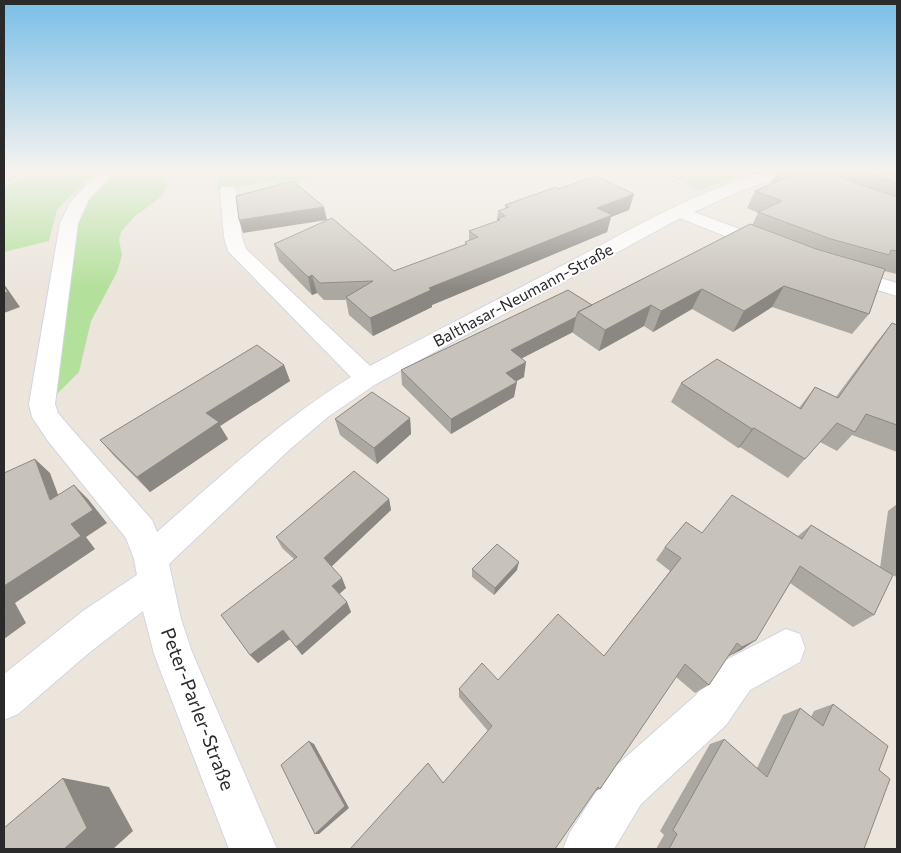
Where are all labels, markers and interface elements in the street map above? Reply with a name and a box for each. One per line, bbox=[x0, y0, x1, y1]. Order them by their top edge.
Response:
street label: Balthasar-Neumann-Straße bbox=[430, 239, 616, 350]
street label: Peter-Parler-Straße bbox=[157, 624, 240, 793]

